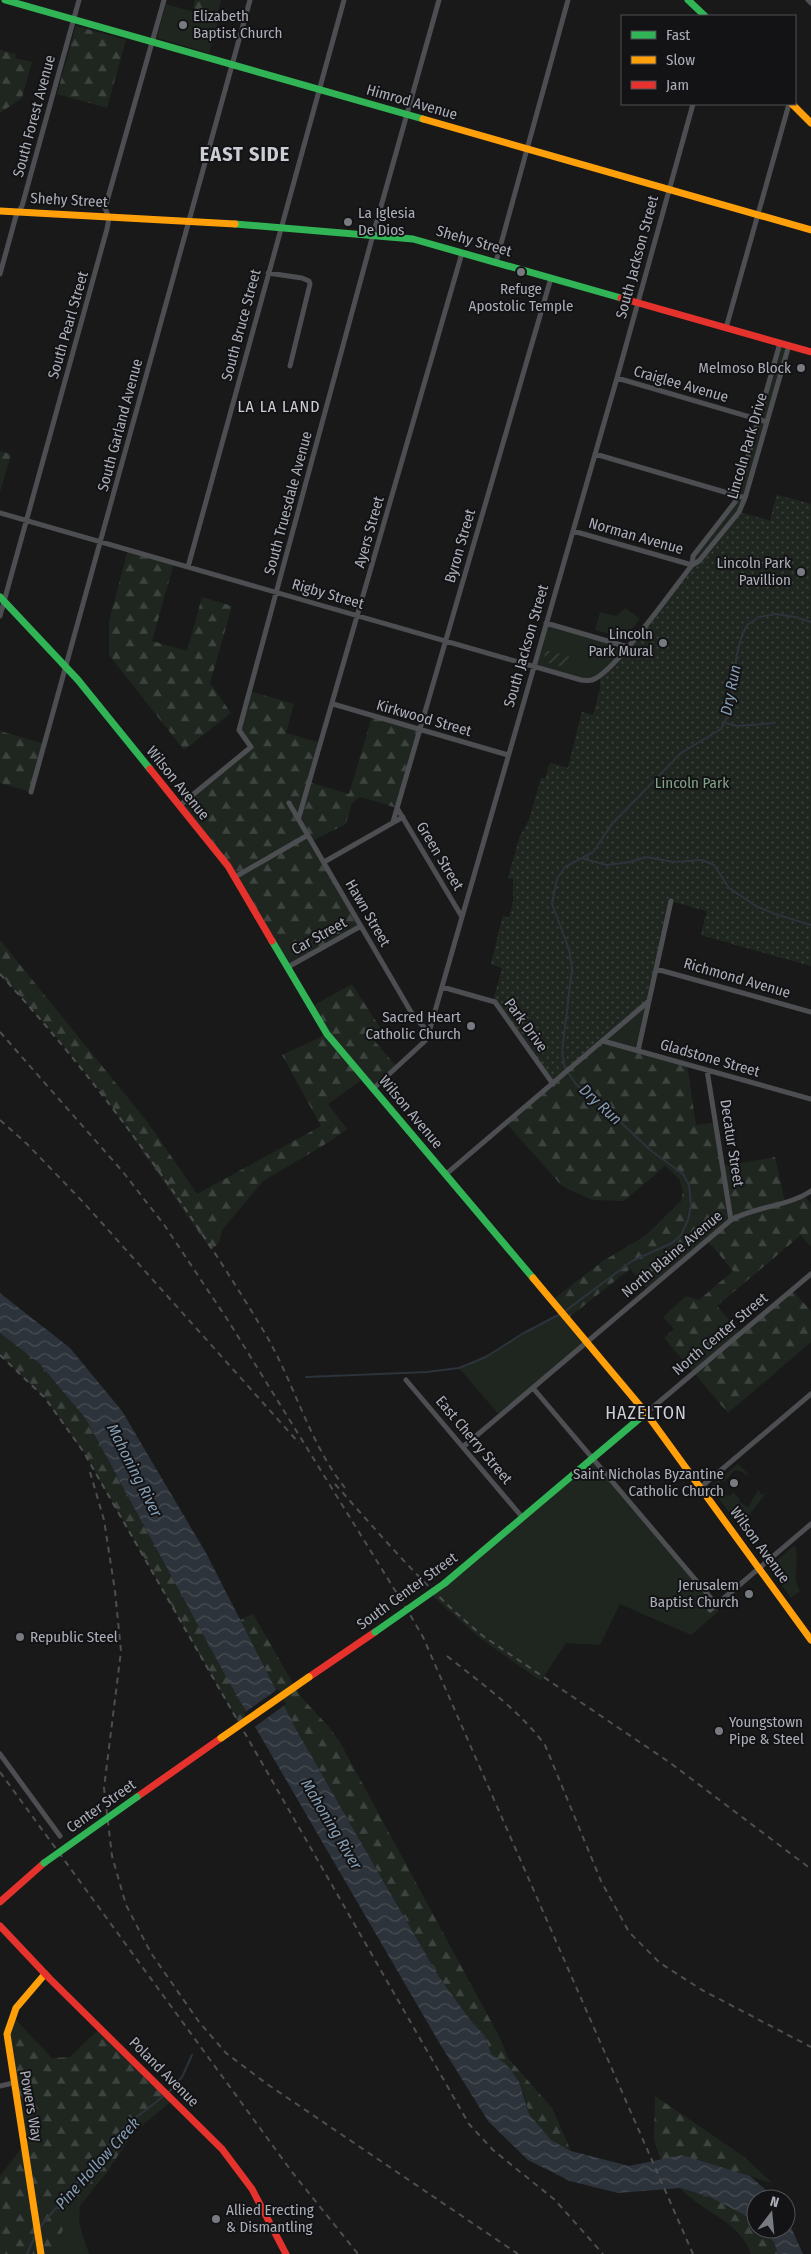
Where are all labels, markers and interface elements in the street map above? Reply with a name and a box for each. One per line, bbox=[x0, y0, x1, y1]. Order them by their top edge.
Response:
place label: Elizabeth Baptist Church bbox=[193, 7, 282, 42]
legend bbox=[621, 15, 796, 105]
marker: Elizabeth Baptist Church bbox=[177, 19, 189, 31]
text: Fast bbox=[666, 26, 690, 44]
text: Slow bbox=[666, 51, 695, 69]
street label: South Forest Avenue bbox=[9, 53, 59, 179]
text: Jam bbox=[666, 76, 689, 94]
street label: Himrod Avenue bbox=[364, 80, 460, 124]
district label: EAST SIDE bbox=[200, 142, 290, 166]
street label: Shehy Street bbox=[30, 189, 108, 211]
street label: South Jackson Street bbox=[612, 193, 662, 321]
place label: La Iglesia De Dios bbox=[358, 204, 415, 239]
marker: La Iglesia De Dios bbox=[342, 216, 354, 228]
street label: Shehy Street bbox=[434, 222, 514, 260]
marker: Refuge Apostolic Temple bbox=[515, 266, 527, 278]
street label: South Bruce Street bbox=[217, 267, 265, 383]
street label: South Pearl Street bbox=[44, 269, 92, 381]
place label: Refuge Apostolic Temple bbox=[469, 280, 573, 315]
street label: South Garland Avenue bbox=[94, 357, 146, 493]
place label: Melmoso Block bbox=[698, 359, 791, 377]
street label: Craiglee Avenue bbox=[632, 362, 730, 406]
marker: Melmoso Block bbox=[795, 362, 807, 374]
street label: Lincoln Park Drive bbox=[723, 391, 771, 501]
district label: LA LA LAND bbox=[237, 397, 321, 416]
street label: South Truesdale Avenue bbox=[260, 429, 316, 577]
street label: Ayers Street bbox=[350, 494, 388, 570]
street label: Byron Street bbox=[441, 507, 479, 585]
street label: Norman Avenue bbox=[587, 514, 685, 558]
place label: Lincoln Park Pavillion bbox=[717, 554, 791, 589]
marker: Lincoln Park Pavillion bbox=[795, 566, 807, 578]
street label: Rigby Street bbox=[290, 575, 366, 613]
street label: South Jackson Street bbox=[500, 582, 552, 709]
place label: Lincoln Park Mural bbox=[588, 625, 653, 660]
marker: Lincoln Park Mural bbox=[657, 637, 669, 649]
water label: Dry Run bbox=[716, 663, 745, 717]
street label: Kirkwood Street bbox=[374, 696, 474, 740]
street label: Wilson Avenue bbox=[143, 742, 213, 824]
park label: Lincoln Park bbox=[655, 774, 729, 792]
street label: Green Street bbox=[413, 819, 467, 894]
street label: Hawn Street bbox=[342, 876, 394, 950]
street label: Car Street bbox=[288, 913, 350, 959]
street label: Richmond Avenue bbox=[682, 954, 792, 1002]
street label: Park Drive bbox=[501, 995, 551, 1055]
place label: Sacred Heart Catholic Church bbox=[365, 1008, 461, 1043]
marker: Sacred Heart Catholic Church bbox=[465, 1020, 477, 1032]
street label: Gladstone Street bbox=[658, 1035, 762, 1081]
street label: Wilson Avenue bbox=[375, 1072, 447, 1152]
water label: Dry Run bbox=[576, 1080, 626, 1129]
street label: Decatur Street bbox=[716, 1098, 748, 1188]
street label: North Blaine Avenue bbox=[618, 1207, 726, 1301]
street label: North Center Street bbox=[669, 1289, 771, 1379]
street label: East Cherry Street bbox=[432, 1392, 516, 1488]
district label: HAZELTON bbox=[605, 1402, 687, 1424]
water label: Mahoning River bbox=[103, 1420, 166, 1520]
place label: Saint Nicholas Byzantine Catholic Church bbox=[573, 1465, 724, 1500]
marker: Saint Nicholas Byzantine Catholic Church bbox=[728, 1477, 740, 1489]
street label: Wilson Avenue bbox=[726, 1503, 794, 1587]
street label: South Center Street bbox=[353, 1548, 461, 1634]
place label: Jerusalem Baptist Church bbox=[650, 1576, 739, 1611]
marker: Jerusalem Baptist Church bbox=[743, 1588, 755, 1600]
place label: Republic Steel bbox=[30, 1628, 118, 1646]
marker: Republic Steel bbox=[14, 1631, 26, 1643]
place label: Youngstown Pipe & Steel bbox=[729, 1713, 804, 1748]
marker: Youngstown Pipe & Steel bbox=[713, 1725, 725, 1737]
street label: Center Street bbox=[63, 1776, 139, 1836]
water label: Mahoning River bbox=[297, 1776, 366, 1873]
street label: Poland Avenue bbox=[125, 2033, 203, 2111]
street label: Powers Way bbox=[16, 2069, 46, 2143]
water label: Pine Hollow Creek bbox=[51, 2114, 144, 2213]
north arrow bbox=[746, 2189, 796, 2239]
text: N bbox=[768, 2193, 781, 2211]
place label: Allied Erecting & Dismantling bbox=[226, 2201, 314, 2236]
marker: Allied Erecting & Dismantling bbox=[210, 2213, 222, 2225]

